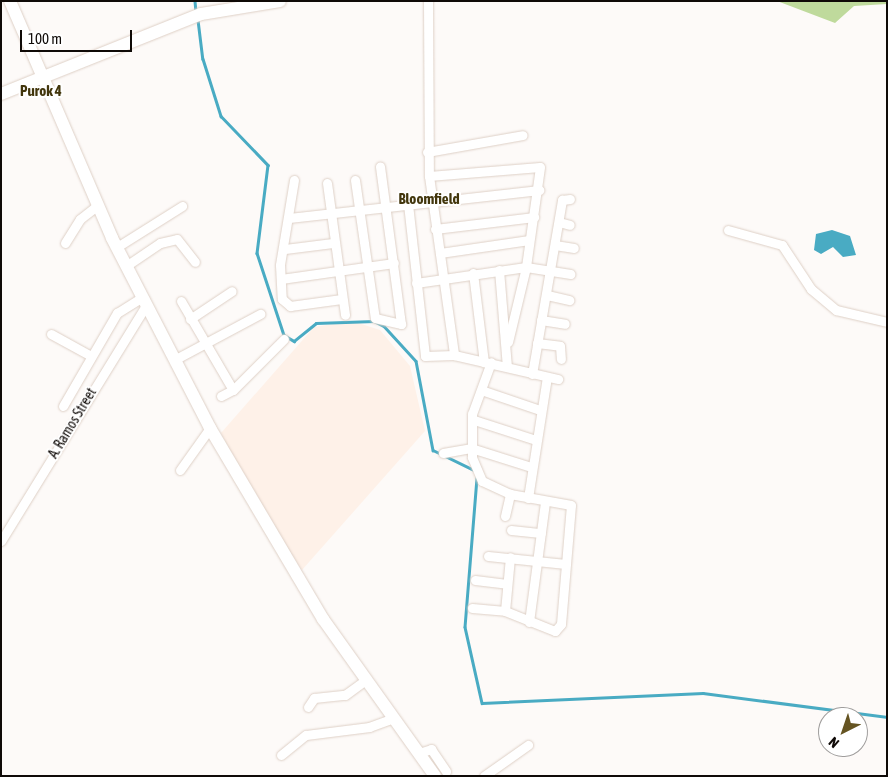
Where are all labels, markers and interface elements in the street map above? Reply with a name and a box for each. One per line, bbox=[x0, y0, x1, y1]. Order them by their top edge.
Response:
scale bar bbox=[22, 20, 135, 52]
text: 100 m bbox=[28, 30, 62, 47]
district label: Purok 4 bbox=[20, 82, 62, 100]
district label: Bloomfield bbox=[398, 190, 460, 208]
street label: A. Ramos Street bbox=[44, 385, 100, 461]
north arrow bbox=[818, 707, 868, 757]
text: N bbox=[825, 734, 842, 751]

